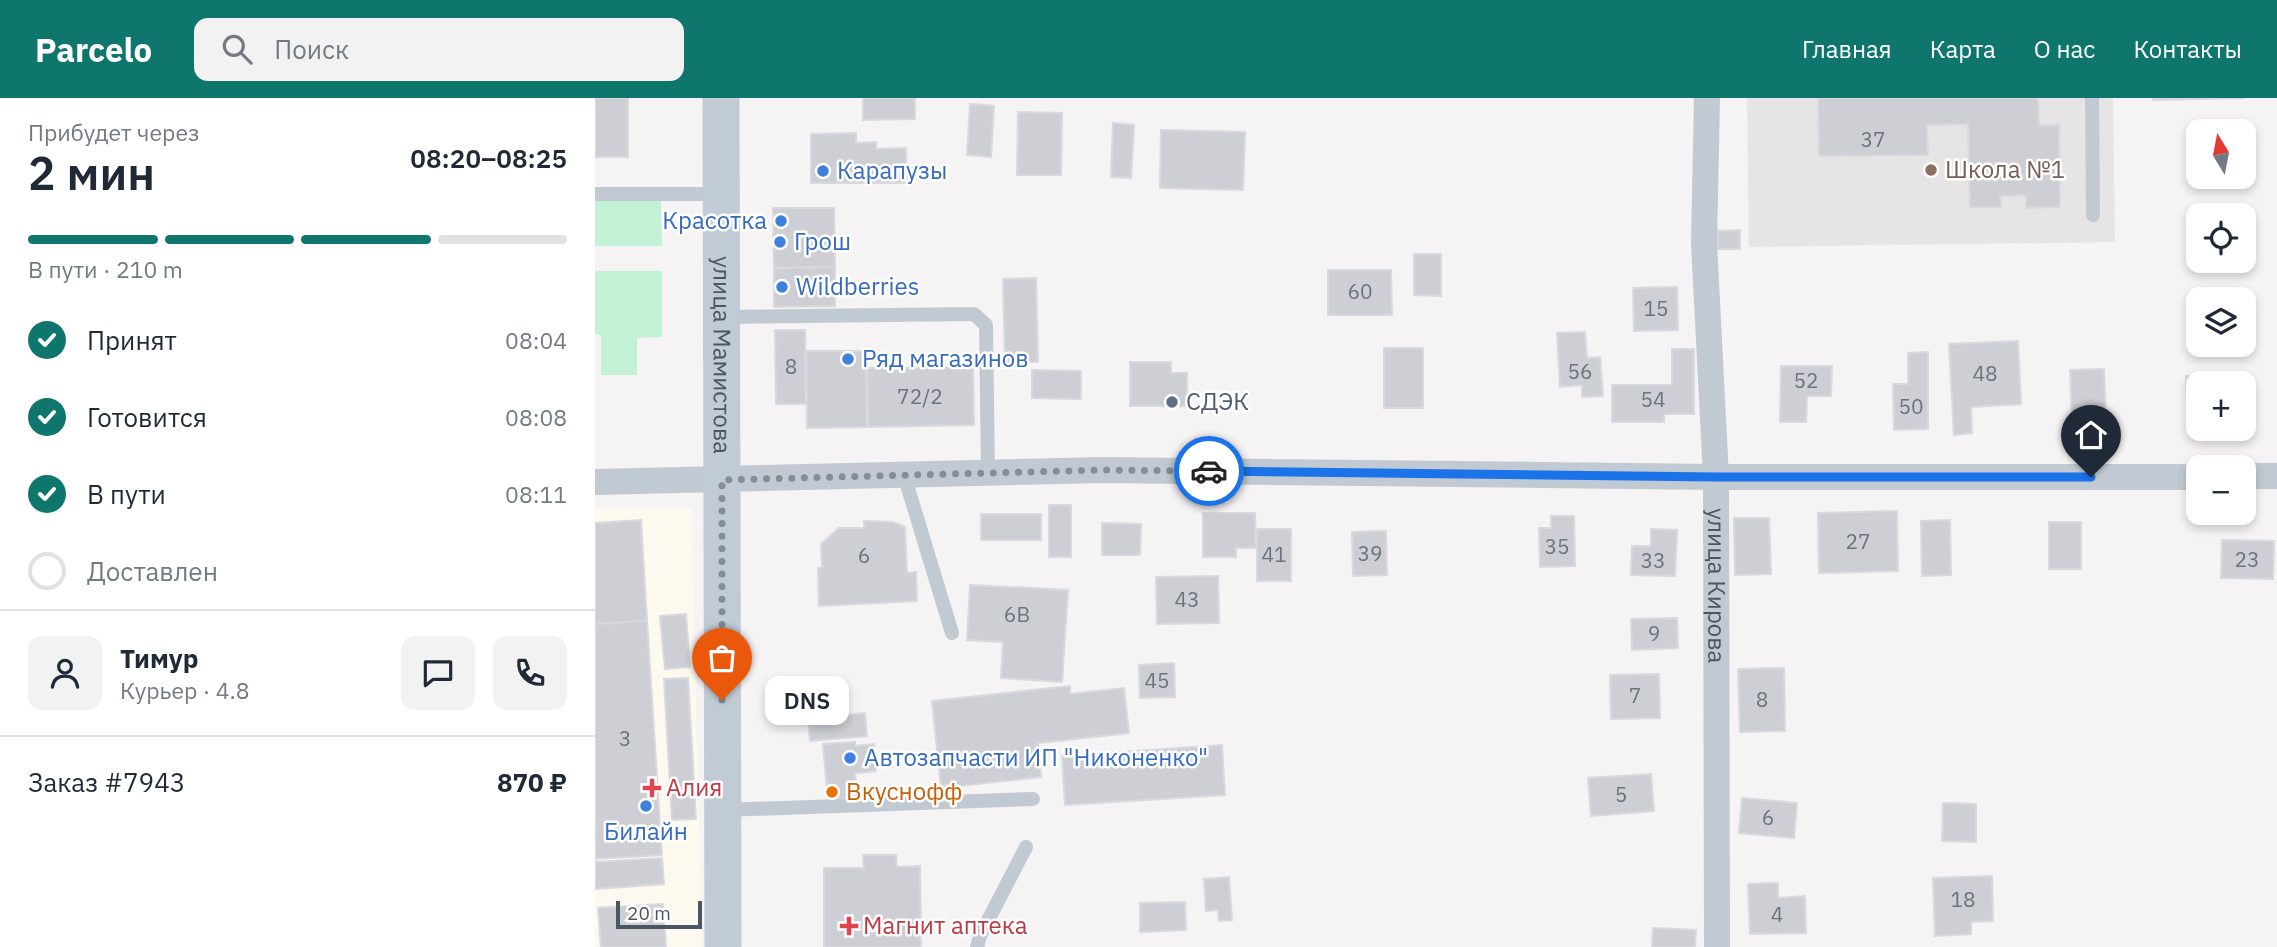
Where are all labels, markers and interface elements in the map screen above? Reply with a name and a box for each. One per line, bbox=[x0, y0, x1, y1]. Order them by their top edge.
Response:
search box bbox=[194, 18, 684, 81]
text: Parcelo bbox=[35, 28, 152, 71]
icon: search bbox=[218, 30, 256, 68]
text: Поиск bbox=[274, 32, 349, 66]
text: Главная bbox=[1802, 33, 1892, 65]
text: Карта bbox=[1930, 33, 1996, 65]
text: О нас bbox=[2034, 33, 2095, 65]
text: Контакты bbox=[2133, 33, 2242, 65]
text: Прибудет через bbox=[28, 117, 200, 147]
north arrow bbox=[2186, 119, 2256, 189]
map controls bbox=[2186, 119, 2256, 525]
house number: 37 bbox=[1860, 125, 1886, 153]
text: 08:20–08:25 bbox=[410, 141, 567, 175]
text: 2 мин bbox=[28, 143, 155, 203]
place label: Школа №1 bbox=[1945, 153, 2065, 185]
place label: Карапузы bbox=[837, 154, 947, 186]
marker: Школа №1 bbox=[1923, 162, 1939, 178]
marker: Карапузы bbox=[815, 163, 831, 179]
button: locate bbox=[2186, 203, 2256, 273]
place label: Красотка bbox=[662, 204, 767, 236]
marker: Красотка bbox=[773, 213, 789, 229]
place label: Грош bbox=[794, 225, 851, 257]
marker: Грош bbox=[772, 234, 788, 250]
text: В пути · 210 m bbox=[28, 254, 183, 284]
street label: улица Мамистова bbox=[706, 256, 739, 454]
place label: Wildberries bbox=[796, 270, 919, 302]
house number: 60 bbox=[1347, 277, 1373, 305]
marker: Wildberries bbox=[774, 279, 790, 295]
button: layers bbox=[2186, 287, 2256, 357]
house number: 15 bbox=[1643, 294, 1669, 322]
icon: check bbox=[28, 321, 66, 359]
text: Принят bbox=[87, 323, 177, 357]
text: 08:04 bbox=[505, 325, 567, 355]
place label: Ряд магазинов bbox=[862, 342, 1029, 374]
marker: Ряд магазинов bbox=[840, 351, 856, 367]
house number: 8 bbox=[785, 352, 797, 380]
house number: 56 bbox=[1567, 357, 1593, 385]
house number: 48 bbox=[1972, 359, 1998, 387]
house number: 52 bbox=[1793, 366, 1819, 394]
button: + bbox=[2186, 371, 2256, 441]
house number: 72/2 bbox=[897, 382, 943, 410]
place label: СДЭК bbox=[1186, 385, 1249, 417]
house number: 54 bbox=[1640, 385, 1666, 413]
house number: 50 bbox=[1898, 392, 1924, 420]
marker: СДЭК bbox=[1164, 394, 1180, 410]
icon: check bbox=[28, 398, 66, 436]
text: Готовится bbox=[87, 400, 207, 434]
text: 08:08 bbox=[505, 402, 567, 432]
pin bbox=[2061, 405, 2121, 477]
icon: home bbox=[2072, 416, 2110, 454]
courier bbox=[1174, 436, 1244, 506]
icon: car bbox=[1190, 452, 1228, 490]
button: − bbox=[2186, 455, 2256, 525]
icon: check bbox=[28, 475, 66, 513]
text: В пути bbox=[87, 477, 166, 511]
text: 08:11 bbox=[505, 479, 567, 509]
street label: улица Кирова bbox=[1701, 508, 1733, 664]
house number: 27 bbox=[1845, 527, 1871, 555]
house number: 35 bbox=[1544, 532, 1570, 560]
house number: 39 bbox=[1357, 539, 1383, 567]
house number: 41 bbox=[1261, 540, 1287, 568]
house number: 6 bbox=[858, 541, 870, 569]
house number: 23 bbox=[2234, 545, 2260, 573]
house number: 33 bbox=[1640, 546, 1666, 574]
text: Доставлен bbox=[87, 554, 218, 588]
house number: 43 bbox=[1174, 585, 1200, 613]
house number: 6В bbox=[1004, 600, 1030, 628]
house number: 9 bbox=[1648, 619, 1660, 647]
pin bbox=[692, 628, 752, 700]
button: person bbox=[28, 636, 102, 710]
button: chat bbox=[401, 636, 475, 710]
button: phone bbox=[493, 636, 567, 710]
icon: bag bbox=[703, 639, 741, 677]
text: Тимур bbox=[120, 641, 199, 675]
house number: 45 bbox=[1144, 666, 1170, 694]
text: Курьер · 4.8 bbox=[120, 675, 250, 705]
callout: DNS bbox=[764, 676, 848, 724]
house number: 7 bbox=[1629, 681, 1641, 709]
text: DNS bbox=[784, 685, 830, 715]
house number: 8 bbox=[1756, 685, 1768, 713]
house number: 3 bbox=[619, 724, 631, 752]
place label: Автозапчасти ИП "Никоненко" bbox=[864, 741, 1208, 773]
marker: Автозапчасти ИП "Никоненко" bbox=[842, 750, 858, 766]
text: Заказ #7943 bbox=[28, 765, 185, 799]
text: 870 ₽ bbox=[497, 765, 567, 799]
place label: Алия bbox=[666, 771, 722, 803]
place label: Вкуснофф bbox=[846, 775, 962, 807]
marker: Алия bbox=[644, 780, 660, 796]
house number: 5 bbox=[1615, 780, 1627, 808]
marker: Вкуснофф bbox=[824, 784, 840, 800]
marker: Билайн bbox=[638, 798, 654, 814]
house number: 6 bbox=[1762, 803, 1774, 831]
place label: Билайн bbox=[604, 815, 688, 847]
house number: 18 bbox=[1950, 885, 1976, 913]
scale bar bbox=[616, 898, 702, 930]
house number: 4 bbox=[1771, 900, 1783, 928]
text: 20 m bbox=[627, 901, 671, 925]
place label: Магнит аптека bbox=[863, 909, 1028, 941]
marker: Магнит аптека bbox=[841, 918, 857, 934]

